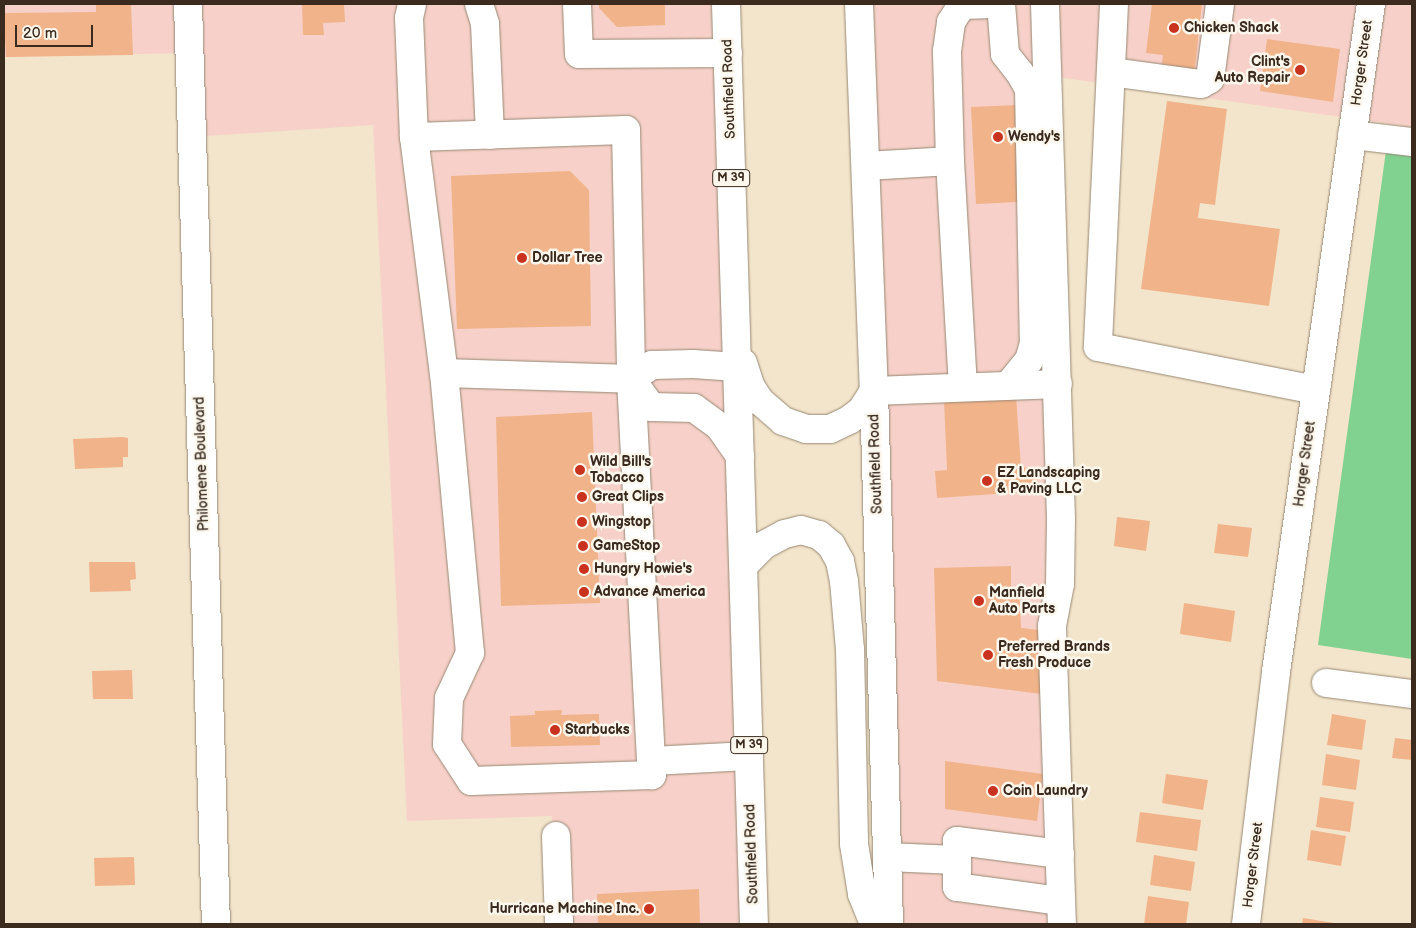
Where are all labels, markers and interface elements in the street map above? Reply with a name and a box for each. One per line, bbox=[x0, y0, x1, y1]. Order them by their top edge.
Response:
scale bar bbox=[18, 15, 95, 47]
street label: Horger Street bbox=[1348, 19, 1376, 107]
place label: Chicken Shack bbox=[1184, 20, 1279, 36]
marker: Chicken Shack bbox=[1168, 22, 1180, 34]
text: 20 m bbox=[23, 24, 57, 43]
street label: Southfield Road bbox=[719, 39, 739, 139]
place label: Clint's Auto Repair bbox=[1215, 54, 1290, 86]
marker: Clint's Auto Repair bbox=[1294, 64, 1306, 76]
place label: Wendy's bbox=[1008, 129, 1060, 145]
marker: Wendy's bbox=[992, 131, 1004, 143]
road number: M 39 bbox=[711, 168, 751, 188]
place label: Dollar Tree bbox=[532, 250, 603, 266]
marker: Dollar Tree bbox=[516, 252, 528, 264]
street label: Philomene Boulevard bbox=[191, 397, 213, 531]
street label: Southfield Road bbox=[866, 414, 886, 514]
street label: Horger Street bbox=[1291, 420, 1319, 508]
place label: Wild Bill's Tobacco bbox=[590, 454, 651, 487]
marker: Wild Bill's Tobacco bbox=[574, 464, 586, 476]
place label: EZ Landscaping & Paving LLC bbox=[997, 465, 1100, 498]
marker: EZ Landscaping & Paving LLC bbox=[981, 475, 993, 487]
place label: Great Clips bbox=[592, 489, 664, 505]
marker: Great Clips bbox=[576, 491, 588, 503]
place label: Wingstop bbox=[592, 514, 651, 530]
marker: Wingstop bbox=[576, 516, 588, 528]
place label: GameStop bbox=[593, 538, 660, 554]
marker: GameStop bbox=[577, 540, 589, 552]
place label: Hungry Howie's bbox=[594, 561, 692, 577]
marker: Hungry Howie's bbox=[578, 563, 590, 575]
place label: Advance America bbox=[594, 584, 705, 600]
place label: Manfield Auto Parts bbox=[989, 585, 1055, 618]
marker: Advance America bbox=[578, 586, 590, 598]
marker: Manfield Auto Parts bbox=[973, 595, 985, 607]
place label: Preferred Brands Fresh Produce bbox=[998, 639, 1110, 672]
marker: Preferred Brands Fresh Produce bbox=[982, 649, 994, 661]
place label: Starbucks bbox=[565, 722, 630, 738]
marker: Starbucks bbox=[549, 724, 561, 736]
road number: M 39 bbox=[729, 736, 769, 754]
place label: Coin Laundry bbox=[1003, 783, 1088, 799]
marker: Coin Laundry bbox=[987, 785, 999, 797]
street label: Southfield Road bbox=[742, 804, 762, 904]
street label: Horger Street bbox=[1239, 821, 1267, 909]
place label: Hurricane Machine Inc. bbox=[489, 901, 639, 917]
marker: Hurricane Machine Inc. bbox=[643, 903, 655, 915]

